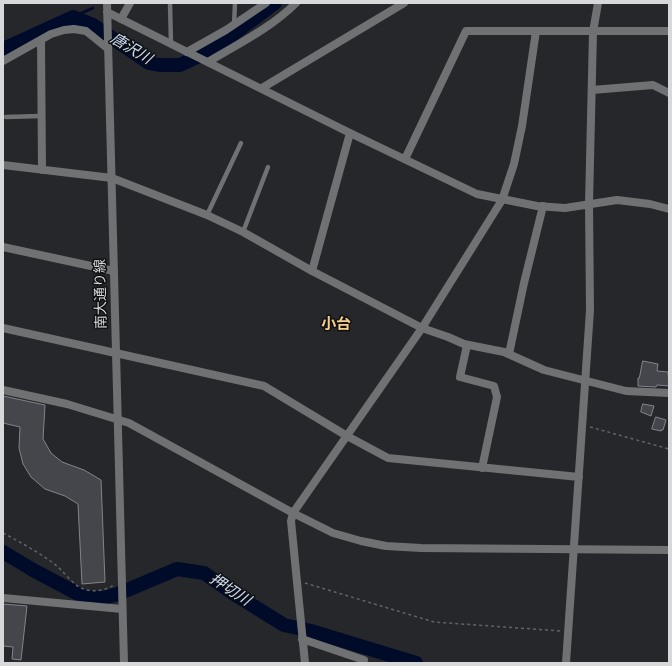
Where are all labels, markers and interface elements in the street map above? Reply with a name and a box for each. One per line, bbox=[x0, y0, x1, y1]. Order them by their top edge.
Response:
water label: 唐沢川 bbox=[107, 30, 155, 68]
street label: 南大通り線 bbox=[92, 259, 110, 329]
district label: 小台 bbox=[321, 316, 351, 334]
water label: 押切川 bbox=[206, 570, 254, 610]

